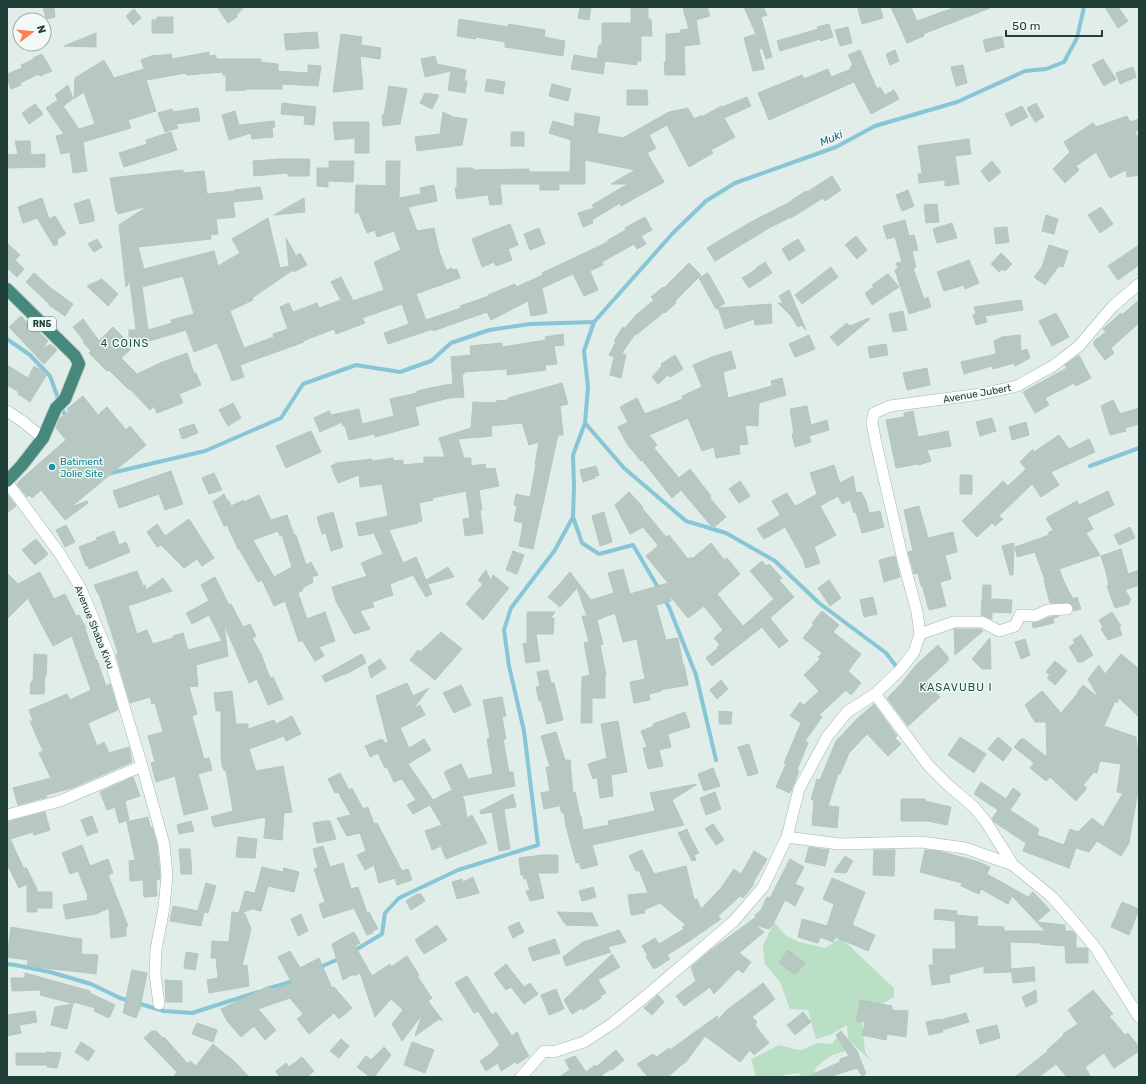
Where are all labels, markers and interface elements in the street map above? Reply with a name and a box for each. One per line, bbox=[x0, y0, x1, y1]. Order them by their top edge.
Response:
north arrow bbox=[12, 12, 52, 52]
scale bar bbox=[1006, 12, 1102, 38]
text: 50 m bbox=[1012, 19, 1040, 33]
text: N bbox=[34, 24, 48, 35]
water label: Muki bbox=[818, 128, 845, 149]
road number: RN5 bbox=[28, 317, 56, 331]
district label: 4 COINS bbox=[101, 337, 149, 350]
street label: Avenue Jubert bbox=[942, 382, 1012, 406]
place label: Batiment Jolie Site bbox=[60, 456, 104, 480]
marker: Batiment Jolie Site bbox=[47, 462, 57, 472]
street label: Avenue Shaba Kivu bbox=[72, 584, 116, 671]
district label: KASAVUBU I bbox=[919, 681, 993, 694]

